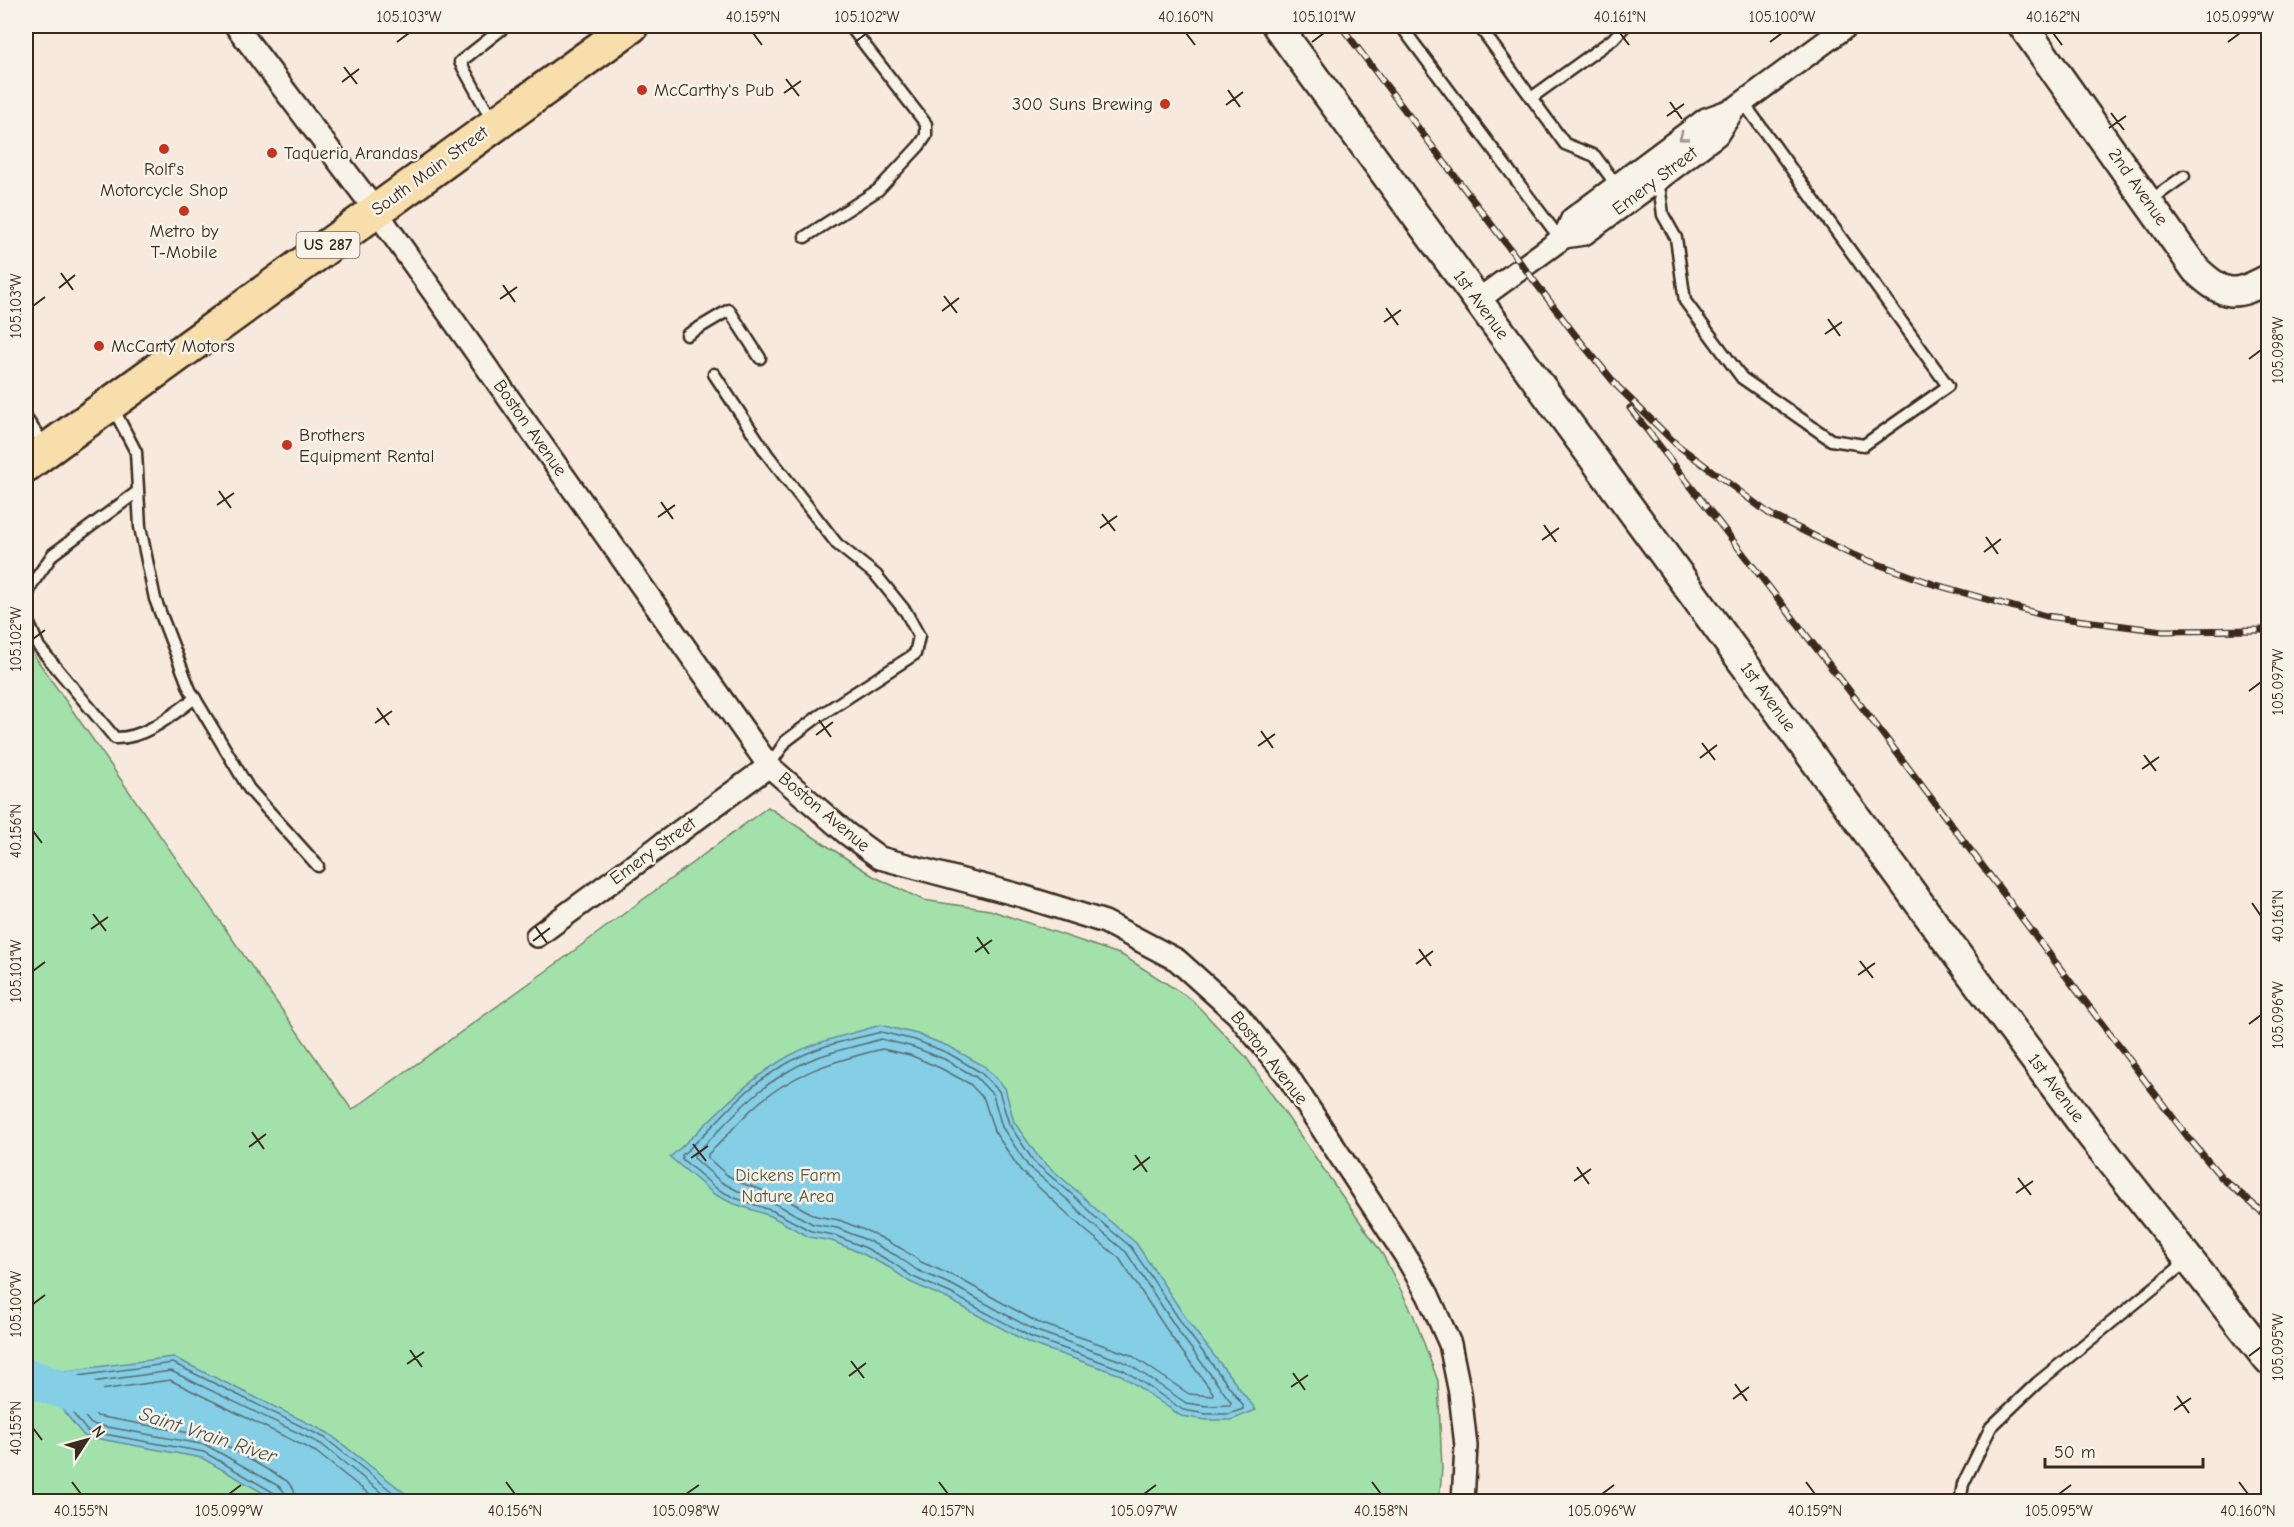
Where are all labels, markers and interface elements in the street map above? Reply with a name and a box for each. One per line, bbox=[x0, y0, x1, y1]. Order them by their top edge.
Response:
text: 105.103°W bbox=[377, 8, 441, 26]
text: 40.159°N bbox=[726, 8, 780, 26]
text: 105.102°W bbox=[834, 8, 900, 26]
text: 40.160°N bbox=[1158, 8, 1214, 26]
text: 105.101°W bbox=[1292, 8, 1356, 26]
text: 40.161°N bbox=[1594, 8, 1646, 26]
text: 105.100°W bbox=[1749, 8, 1815, 26]
text: 40.162°N bbox=[2026, 8, 2080, 26]
text: 105.099°W bbox=[2206, 8, 2274, 26]
place label: McCarthy's Pub bbox=[654, 80, 774, 101]
marker: McCarthy's Pub bbox=[635, 83, 649, 97]
place label: 300 Suns Brewing bbox=[1012, 94, 1153, 115]
marker: 300 Suns Brewing bbox=[1158, 97, 1172, 111]
street label: South Main Street bbox=[368, 121, 493, 220]
one-way arrow bbox=[1679, 129, 1690, 140]
marker: Rolf's Motorcycle Shop bbox=[157, 142, 171, 156]
street label: Emery Street bbox=[1608, 142, 1702, 220]
place label: Taqueria Arandas bbox=[284, 143, 418, 164]
street label: 2nd Avenue bbox=[2104, 144, 2172, 230]
marker: Taqueria Arandas bbox=[265, 146, 279, 160]
place label: Rolf's Motorcycle Shop bbox=[100, 159, 228, 201]
marker: Metro by T-Mobile bbox=[177, 204, 191, 218]
place label: Metro by T-Mobile bbox=[149, 221, 220, 263]
road number: US 287 bbox=[296, 232, 360, 258]
street label: 1st Avenue bbox=[1449, 266, 1513, 344]
text: 105.103°W bbox=[7, 274, 25, 338]
text: 105.098°W bbox=[2269, 316, 2287, 384]
place label: McCarty Motors bbox=[111, 336, 235, 357]
marker: McCarty Motors bbox=[92, 339, 106, 353]
street label: Boston Avenue bbox=[489, 376, 571, 480]
place label: Brothers Equipment Rental bbox=[299, 425, 434, 467]
marker: Brothers Equipment Rental bbox=[280, 438, 294, 452]
text: 105.102°W bbox=[7, 606, 25, 672]
text: 105.097°W bbox=[2269, 649, 2287, 715]
street label: 1st Avenue bbox=[1736, 658, 1800, 736]
street label: Boston Avenue bbox=[774, 768, 874, 856]
text: 40.156°N bbox=[7, 804, 25, 858]
street label: Emery Street bbox=[606, 812, 701, 889]
text: 40.161°N bbox=[2269, 890, 2287, 942]
text: 105.101°W bbox=[7, 939, 25, 1003]
text: 105.096°W bbox=[2269, 981, 2287, 1049]
street label: Boston Avenue bbox=[1226, 1007, 1312, 1109]
street label: 1st Avenue bbox=[2023, 1049, 2089, 1127]
park label: Dickens Farm Nature Area bbox=[735, 1165, 841, 1207]
text: 105.100°W bbox=[7, 1271, 25, 1337]
text: 105.095°W bbox=[2269, 1313, 2287, 1381]
text: 40.155°N bbox=[7, 1401, 25, 1455]
water label: Saint Vrain River bbox=[136, 1402, 281, 1468]
north arrow bbox=[57, 1410, 117, 1470]
text: N bbox=[88, 1422, 109, 1441]
scale bar bbox=[2045, 1431, 2202, 1469]
text: 50 m bbox=[2054, 1442, 2096, 1463]
text: 40.155°N bbox=[54, 1502, 108, 1520]
text: 105.099°W bbox=[195, 1502, 263, 1520]
text: 40.156°N bbox=[488, 1502, 542, 1520]
text: 105.098°W bbox=[652, 1502, 720, 1520]
text: 40.157°N bbox=[921, 1502, 975, 1520]
text: 105.097°W bbox=[1111, 1502, 1177, 1520]
text: 40.158°N bbox=[1354, 1502, 1408, 1520]
text: 105.096°W bbox=[1568, 1502, 1636, 1520]
text: 40.159°N bbox=[1788, 1502, 1842, 1520]
text: 105.095°W bbox=[2025, 1502, 2093, 1520]
text: 40.160°N bbox=[2220, 1502, 2276, 1520]

